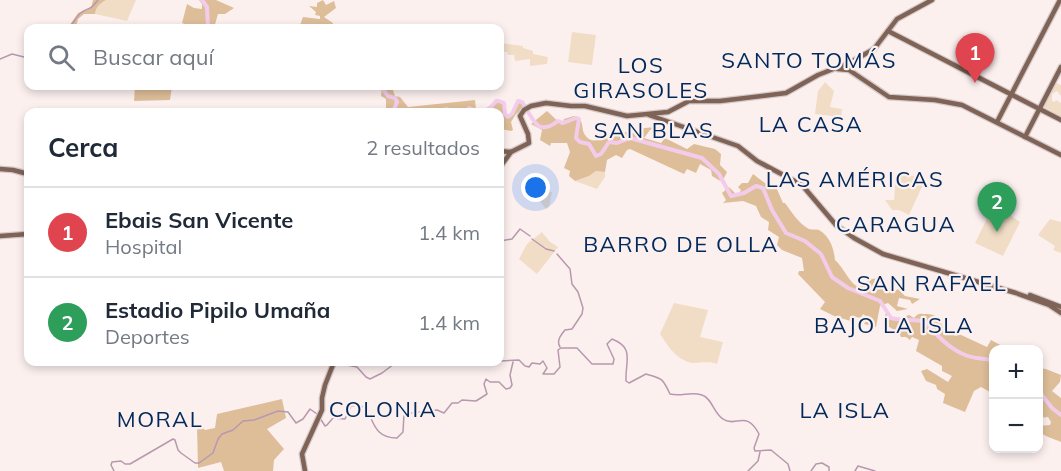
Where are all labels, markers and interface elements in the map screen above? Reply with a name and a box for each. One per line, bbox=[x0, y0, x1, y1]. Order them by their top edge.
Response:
search box bbox=[24, 24, 504, 90]
pin: 1 bbox=[956, 34, 994, 83]
icon: search bbox=[45, 41, 78, 74]
text: Buscar aquí bbox=[93, 43, 214, 71]
district label: SANTO TOMÁS bbox=[721, 46, 897, 74]
district label: LOS GIRASOLES bbox=[573, 51, 709, 104]
district label: LA CASA bbox=[759, 110, 863, 138]
district label: SAN BLAS bbox=[594, 116, 714, 144]
text: Cerca bbox=[48, 131, 118, 164]
text: 2 resultados bbox=[366, 135, 480, 160]
district label: LAS AMÉRICAS bbox=[766, 165, 944, 193]
your location bbox=[521, 173, 550, 202]
pin: 2 bbox=[978, 182, 1016, 232]
text: Ebais San Vicente bbox=[105, 206, 293, 234]
district label: CARAGUA bbox=[836, 210, 956, 238]
text: 1 bbox=[62, 220, 74, 245]
text: 1.4 km bbox=[418, 220, 480, 245]
district label: BARRO DE OLLA bbox=[583, 230, 779, 258]
text: Hospital bbox=[105, 234, 182, 259]
district label: SAN RAFAEL bbox=[857, 269, 1007, 297]
text: Estadio Pipilo Umaña bbox=[105, 296, 330, 324]
text: 2 bbox=[62, 310, 74, 335]
text: 1.4 km bbox=[418, 310, 480, 335]
district label: BAJO LA ISLA bbox=[814, 311, 974, 339]
text: Deportes bbox=[105, 324, 190, 349]
map controls bbox=[989, 345, 1043, 453]
button: + bbox=[989, 345, 1043, 399]
district label: COLONIA bbox=[329, 395, 437, 423]
district label: LA ISLA bbox=[799, 396, 891, 424]
button: − bbox=[989, 399, 1043, 453]
district label: MORAL bbox=[117, 405, 203, 433]

